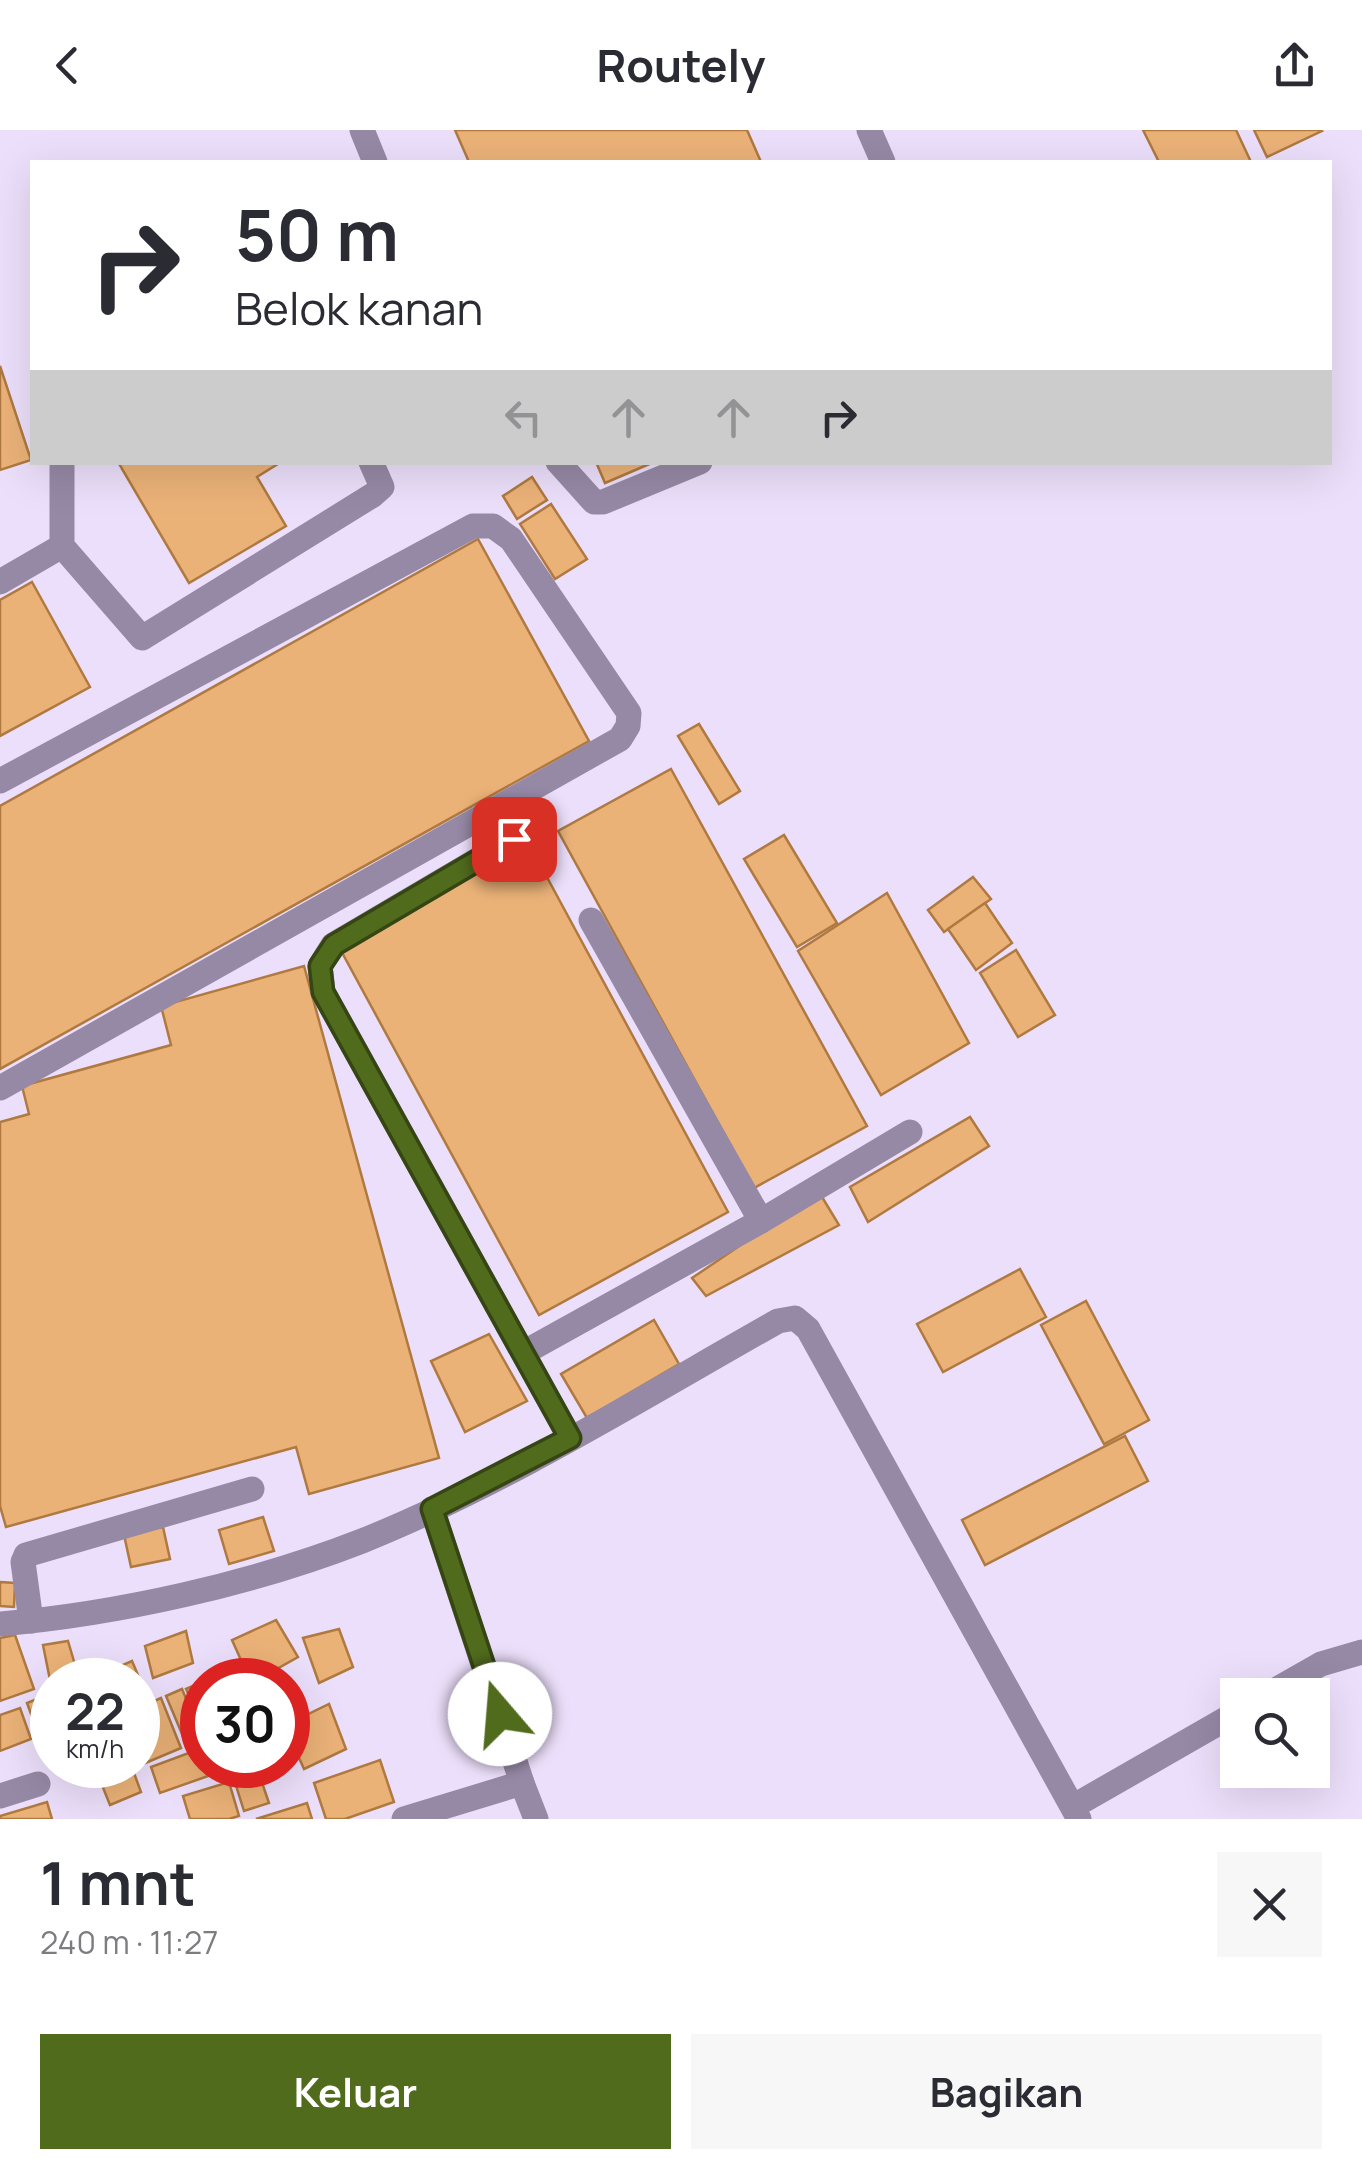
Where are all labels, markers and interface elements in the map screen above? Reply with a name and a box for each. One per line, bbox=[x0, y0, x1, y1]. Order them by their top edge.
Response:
text: Routely bbox=[597, 34, 765, 96]
icon: back bbox=[40, 38, 95, 93]
icon: share bbox=[1267, 38, 1322, 93]
text: 50 m bbox=[235, 186, 399, 282]
icon: right bbox=[70, 200, 200, 330]
text: Belok kanan bbox=[235, 277, 483, 339]
icon: left bbox=[496, 390, 551, 445]
icon: ahead bbox=[601, 390, 656, 445]
icon: ahead bbox=[706, 390, 761, 445]
icon: right bbox=[811, 390, 866, 445]
pin bbox=[472, 797, 557, 882]
icon: arrive bbox=[487, 812, 542, 867]
speed limit sign: 30 bbox=[180, 1658, 310, 1788]
position arrow bbox=[448, 1662, 552, 1766]
text: 22 bbox=[65, 1677, 125, 1745]
map controls bbox=[1220, 1678, 1330, 1788]
button: search bbox=[1220, 1678, 1330, 1788]
text: km/h bbox=[66, 1731, 124, 1766]
text: 1 mnt bbox=[40, 1841, 196, 1923]
button: close bbox=[1217, 1852, 1322, 1957]
text: 240 m · 11:27 bbox=[40, 1920, 218, 1964]
button: Keluar bbox=[40, 2034, 671, 2149]
button: Bagikan bbox=[691, 2034, 1322, 2149]

